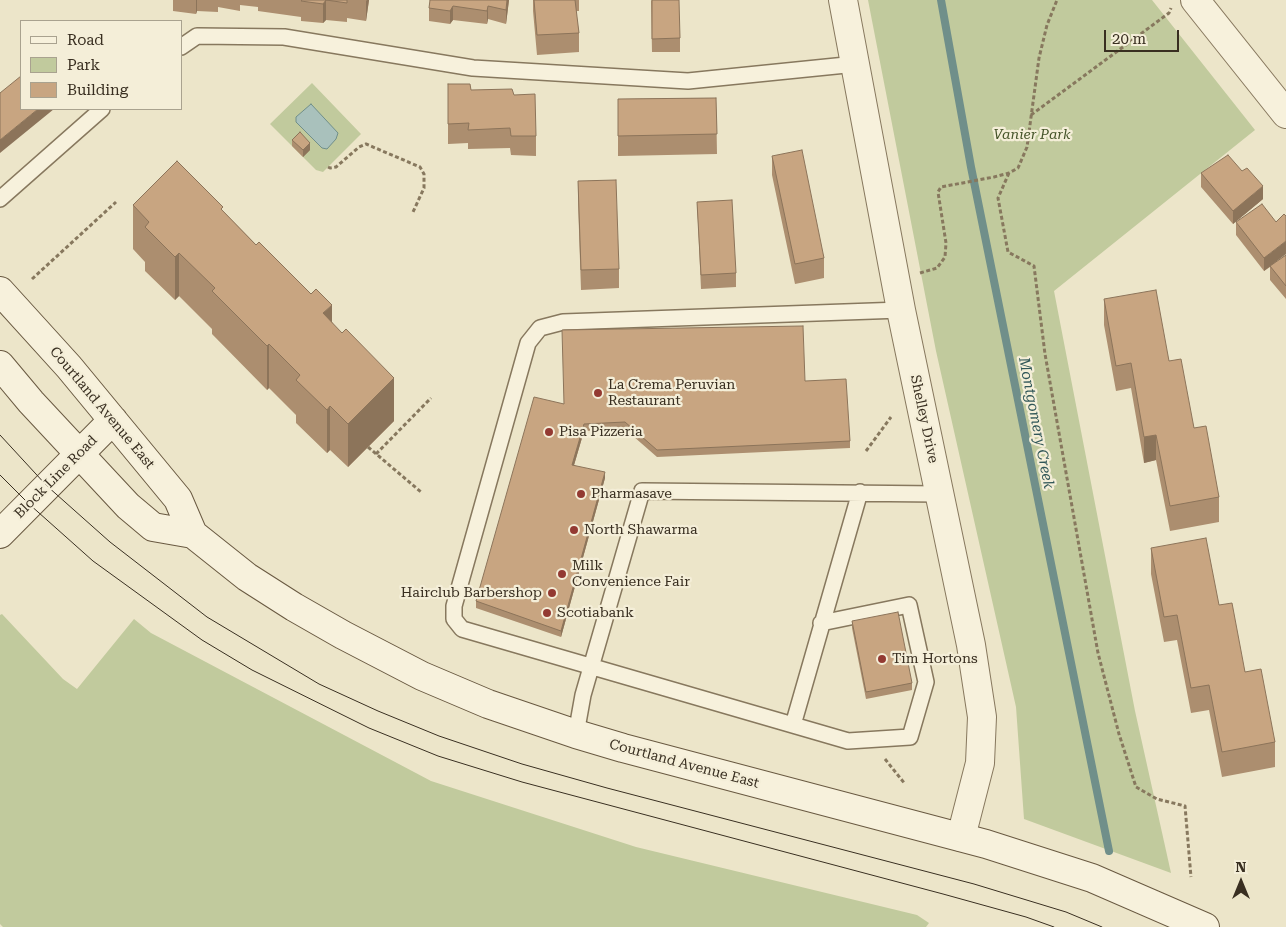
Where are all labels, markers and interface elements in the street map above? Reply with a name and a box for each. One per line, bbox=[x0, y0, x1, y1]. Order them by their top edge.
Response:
legend bbox=[20, 20, 182, 110]
scale bar bbox=[1106, 20, 1181, 52]
text: 20 m bbox=[1112, 30, 1146, 48]
text: Road bbox=[67, 31, 104, 49]
text: Park bbox=[67, 56, 100, 74]
text: Building bbox=[67, 81, 128, 99]
park label: Vanier Park bbox=[994, 127, 1070, 143]
street label: Courtland Avenue East bbox=[46, 343, 158, 473]
water label: Montgomery Creek bbox=[1014, 356, 1058, 490]
street label: Shelley Drive bbox=[906, 373, 942, 465]
place label: La Crema Peruvian Restaurant bbox=[608, 377, 735, 410]
marker: La Crema Peruvian Restaurant bbox=[592, 387, 604, 399]
place label: Pisa Pizzeria bbox=[559, 424, 643, 440]
marker: Pisa Pizzeria bbox=[543, 426, 555, 438]
street label: Block Line Road bbox=[11, 432, 101, 522]
place label: Pharmasave bbox=[591, 486, 672, 502]
marker: Pharmasave bbox=[575, 488, 587, 500]
place label: North Shawarma bbox=[584, 522, 698, 538]
marker: North Shawarma bbox=[568, 524, 580, 536]
place label: Milk Convenience Fair bbox=[572, 558, 690, 590]
marker: Milk Convenience Fair bbox=[556, 568, 568, 580]
place label: Hairclub Barbershop bbox=[401, 585, 542, 601]
marker: Hairclub Barbershop bbox=[546, 587, 558, 599]
place label: Scotiabank bbox=[557, 605, 634, 621]
marker: Scotiabank bbox=[541, 607, 553, 619]
place label: Tim Hortons bbox=[892, 651, 978, 667]
marker: Tim Hortons bbox=[876, 653, 888, 665]
street label: Courtland Avenue East bbox=[607, 736, 761, 792]
north arrow bbox=[1216, 857, 1266, 907]
text: N bbox=[1236, 859, 1246, 875]

